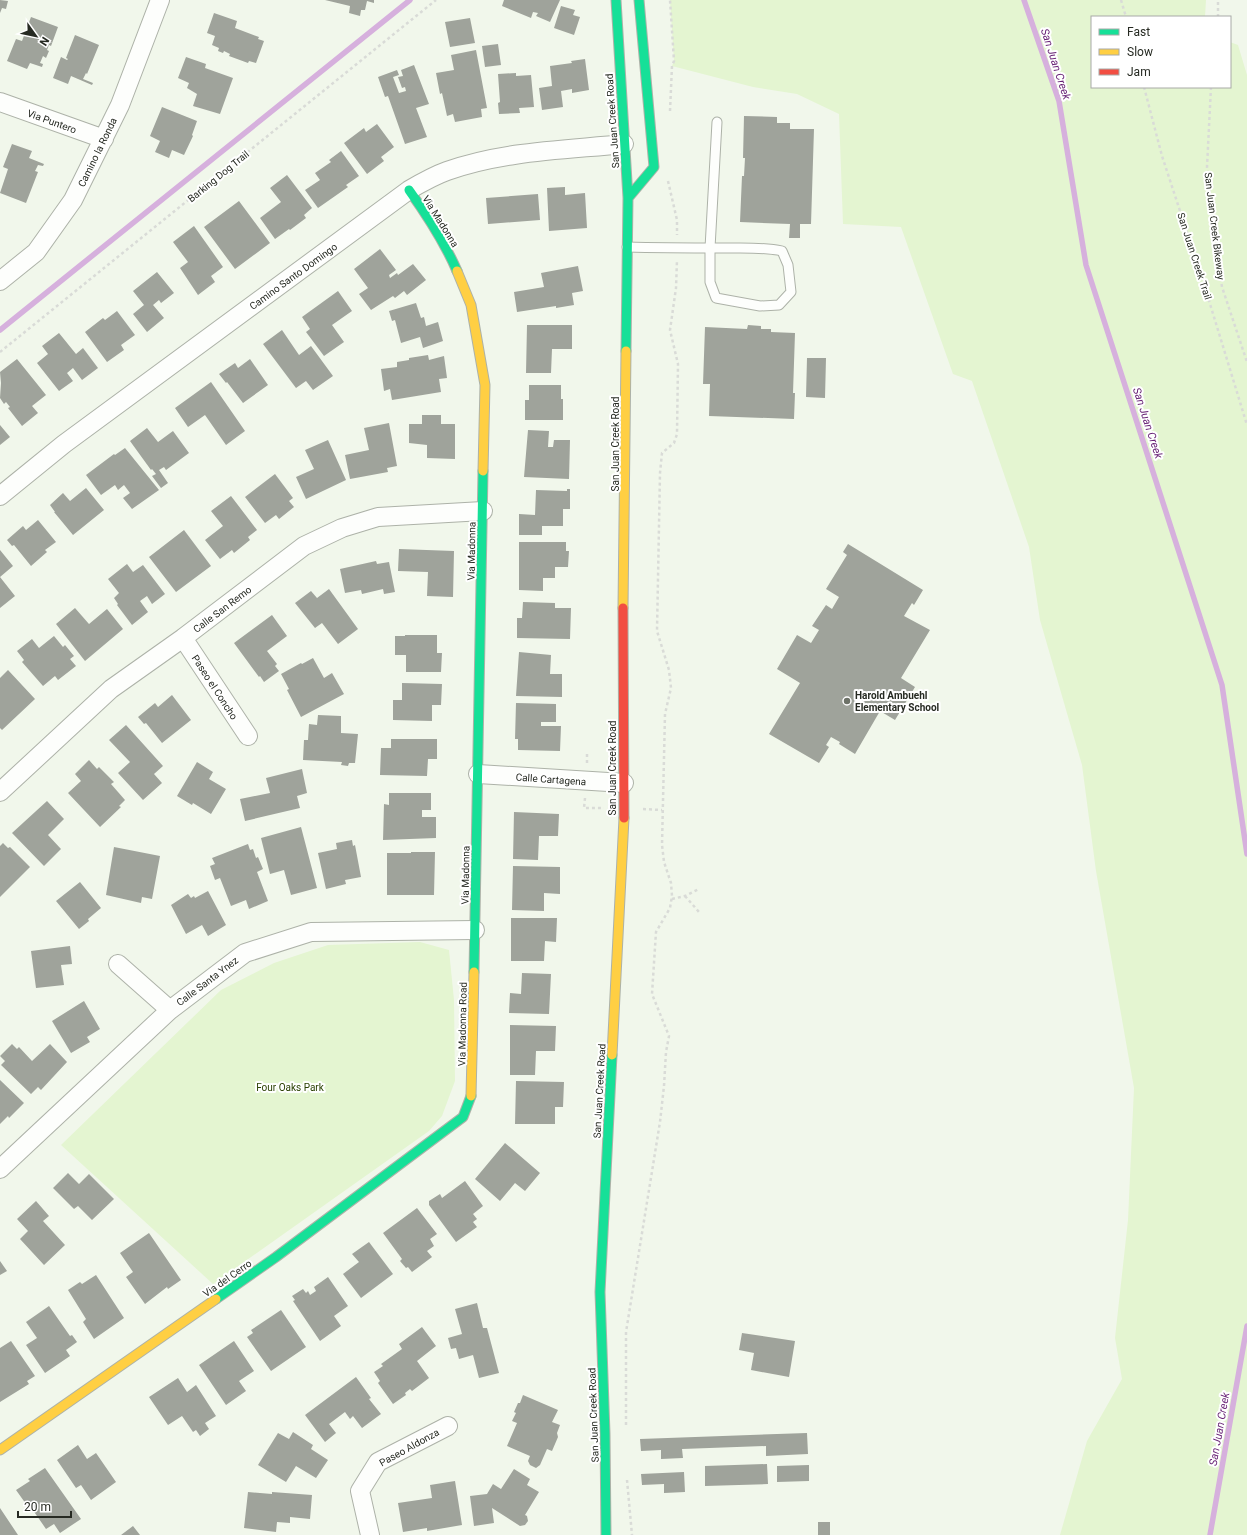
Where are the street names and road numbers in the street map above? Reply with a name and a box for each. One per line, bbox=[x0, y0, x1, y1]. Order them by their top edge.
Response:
street label: San Juan Creek Road bbox=[604, 73, 621, 169]
street label: Via Puntero bbox=[26, 107, 78, 136]
street label: Camino la Ronda bbox=[76, 116, 119, 189]
street label: Barking Dog Trail bbox=[186, 148, 251, 204]
street label: San Juan Creek Bikeway bbox=[1202, 172, 1227, 281]
street label: Via Madonna bbox=[420, 193, 461, 249]
street label: San Juan Creek Trail bbox=[1175, 211, 1214, 301]
street label: Camino Santo Domingo bbox=[247, 241, 339, 312]
street label: San Juan Creek Road bbox=[610, 397, 621, 491]
street label: Via Madonna bbox=[465, 522, 478, 580]
street label: Calle San Remo bbox=[191, 584, 254, 635]
street label: Paseo el Concho bbox=[190, 653, 240, 722]
street label: San Juan Creek Road bbox=[607, 721, 618, 815]
street label: Calle Cartagena bbox=[515, 772, 587, 787]
street label: Via Madonna bbox=[459, 846, 472, 904]
street label: Calle Santa Ynez bbox=[174, 955, 240, 1008]
street label: Via Madonna Road bbox=[456, 982, 469, 1066]
street label: San Juan Creek Road bbox=[592, 1043, 607, 1139]
street label: Via del Cerro bbox=[201, 1257, 254, 1299]
street label: San Juan Creek Road bbox=[586, 1367, 601, 1463]
street label: Paseo Aldonza bbox=[377, 1426, 441, 1468]

